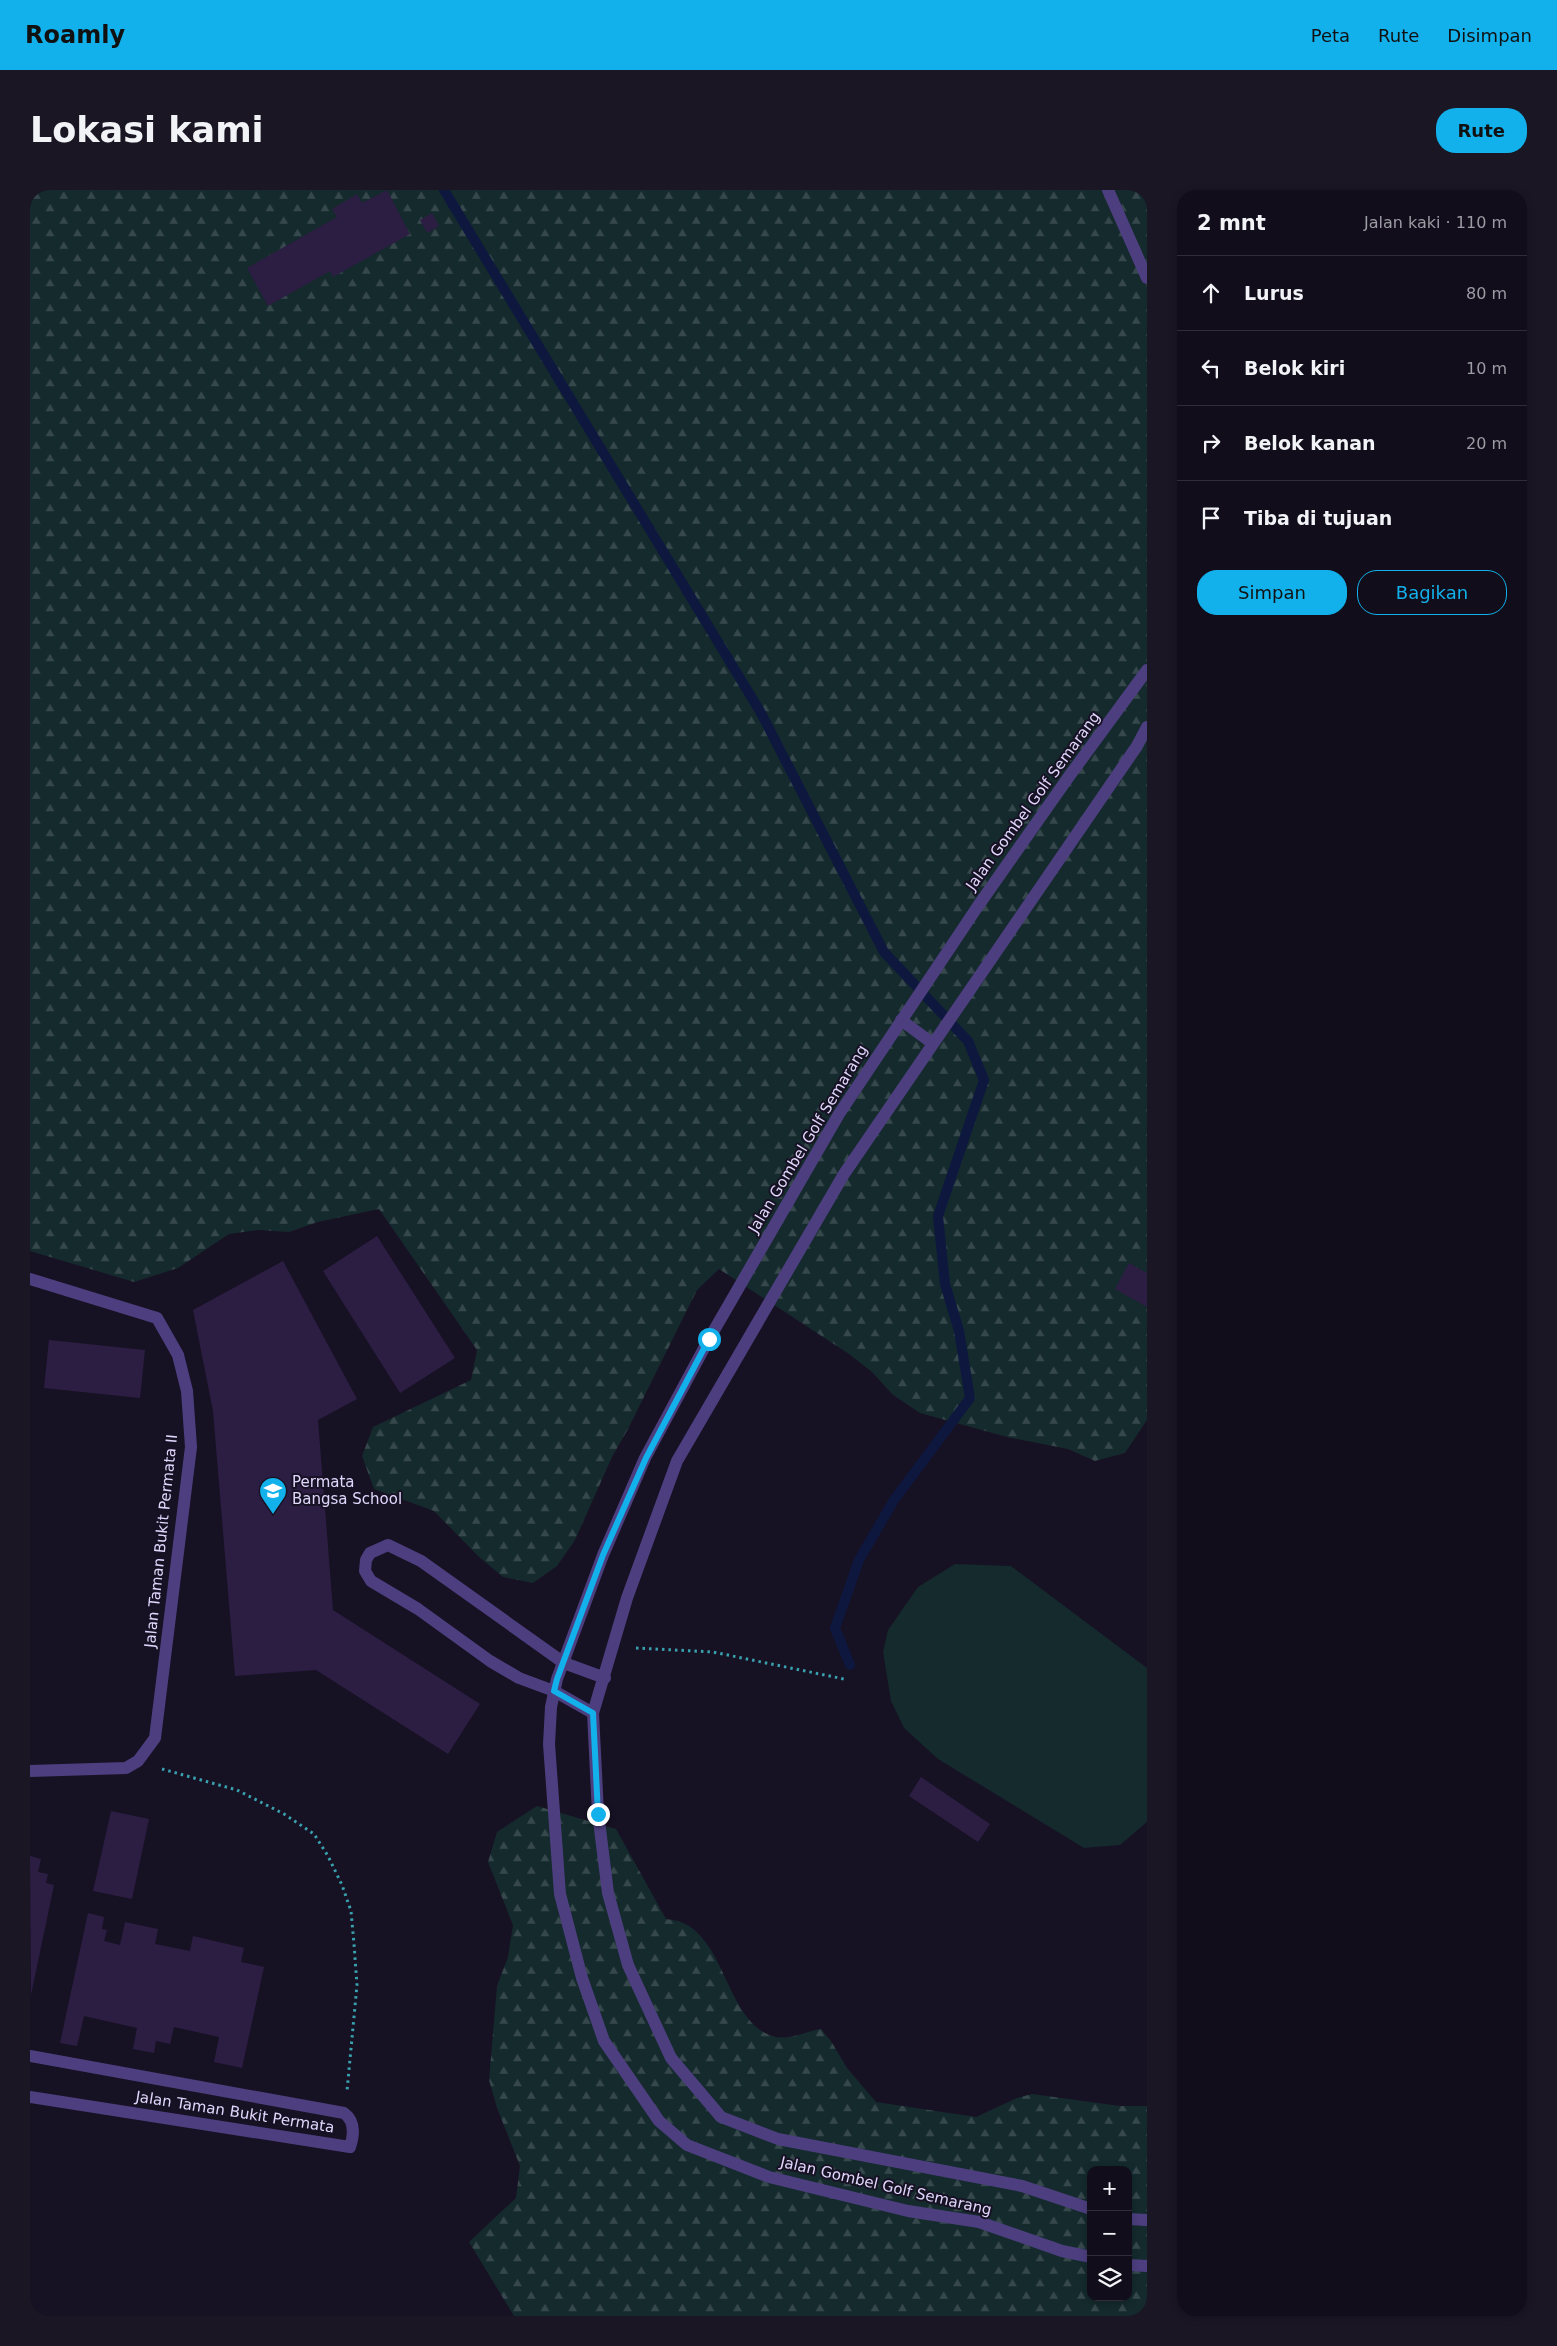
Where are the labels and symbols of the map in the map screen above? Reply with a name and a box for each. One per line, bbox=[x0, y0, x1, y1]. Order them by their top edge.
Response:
street label: Jalan Gombel Golf Semarang bbox=[962, 708, 1104, 895]
street label: Jalan Gombel Golf Semarang bbox=[744, 1042, 871, 1237]
route start bbox=[698, 1328, 721, 1351]
street label: Jalan Taman Bukit Permata II bbox=[141, 1433, 181, 1650]
place label: Permata Bangsa School bbox=[292, 1473, 402, 1508]
school or university icon: Permata Bangsa School bbox=[258, 1476, 288, 1515]
route end bbox=[587, 1803, 610, 1826]
street label: Jalan Taman Bukit Permata bbox=[133, 2087, 336, 2137]
street label: Jalan Gombel Golf Semarang bbox=[778, 2153, 993, 2219]

